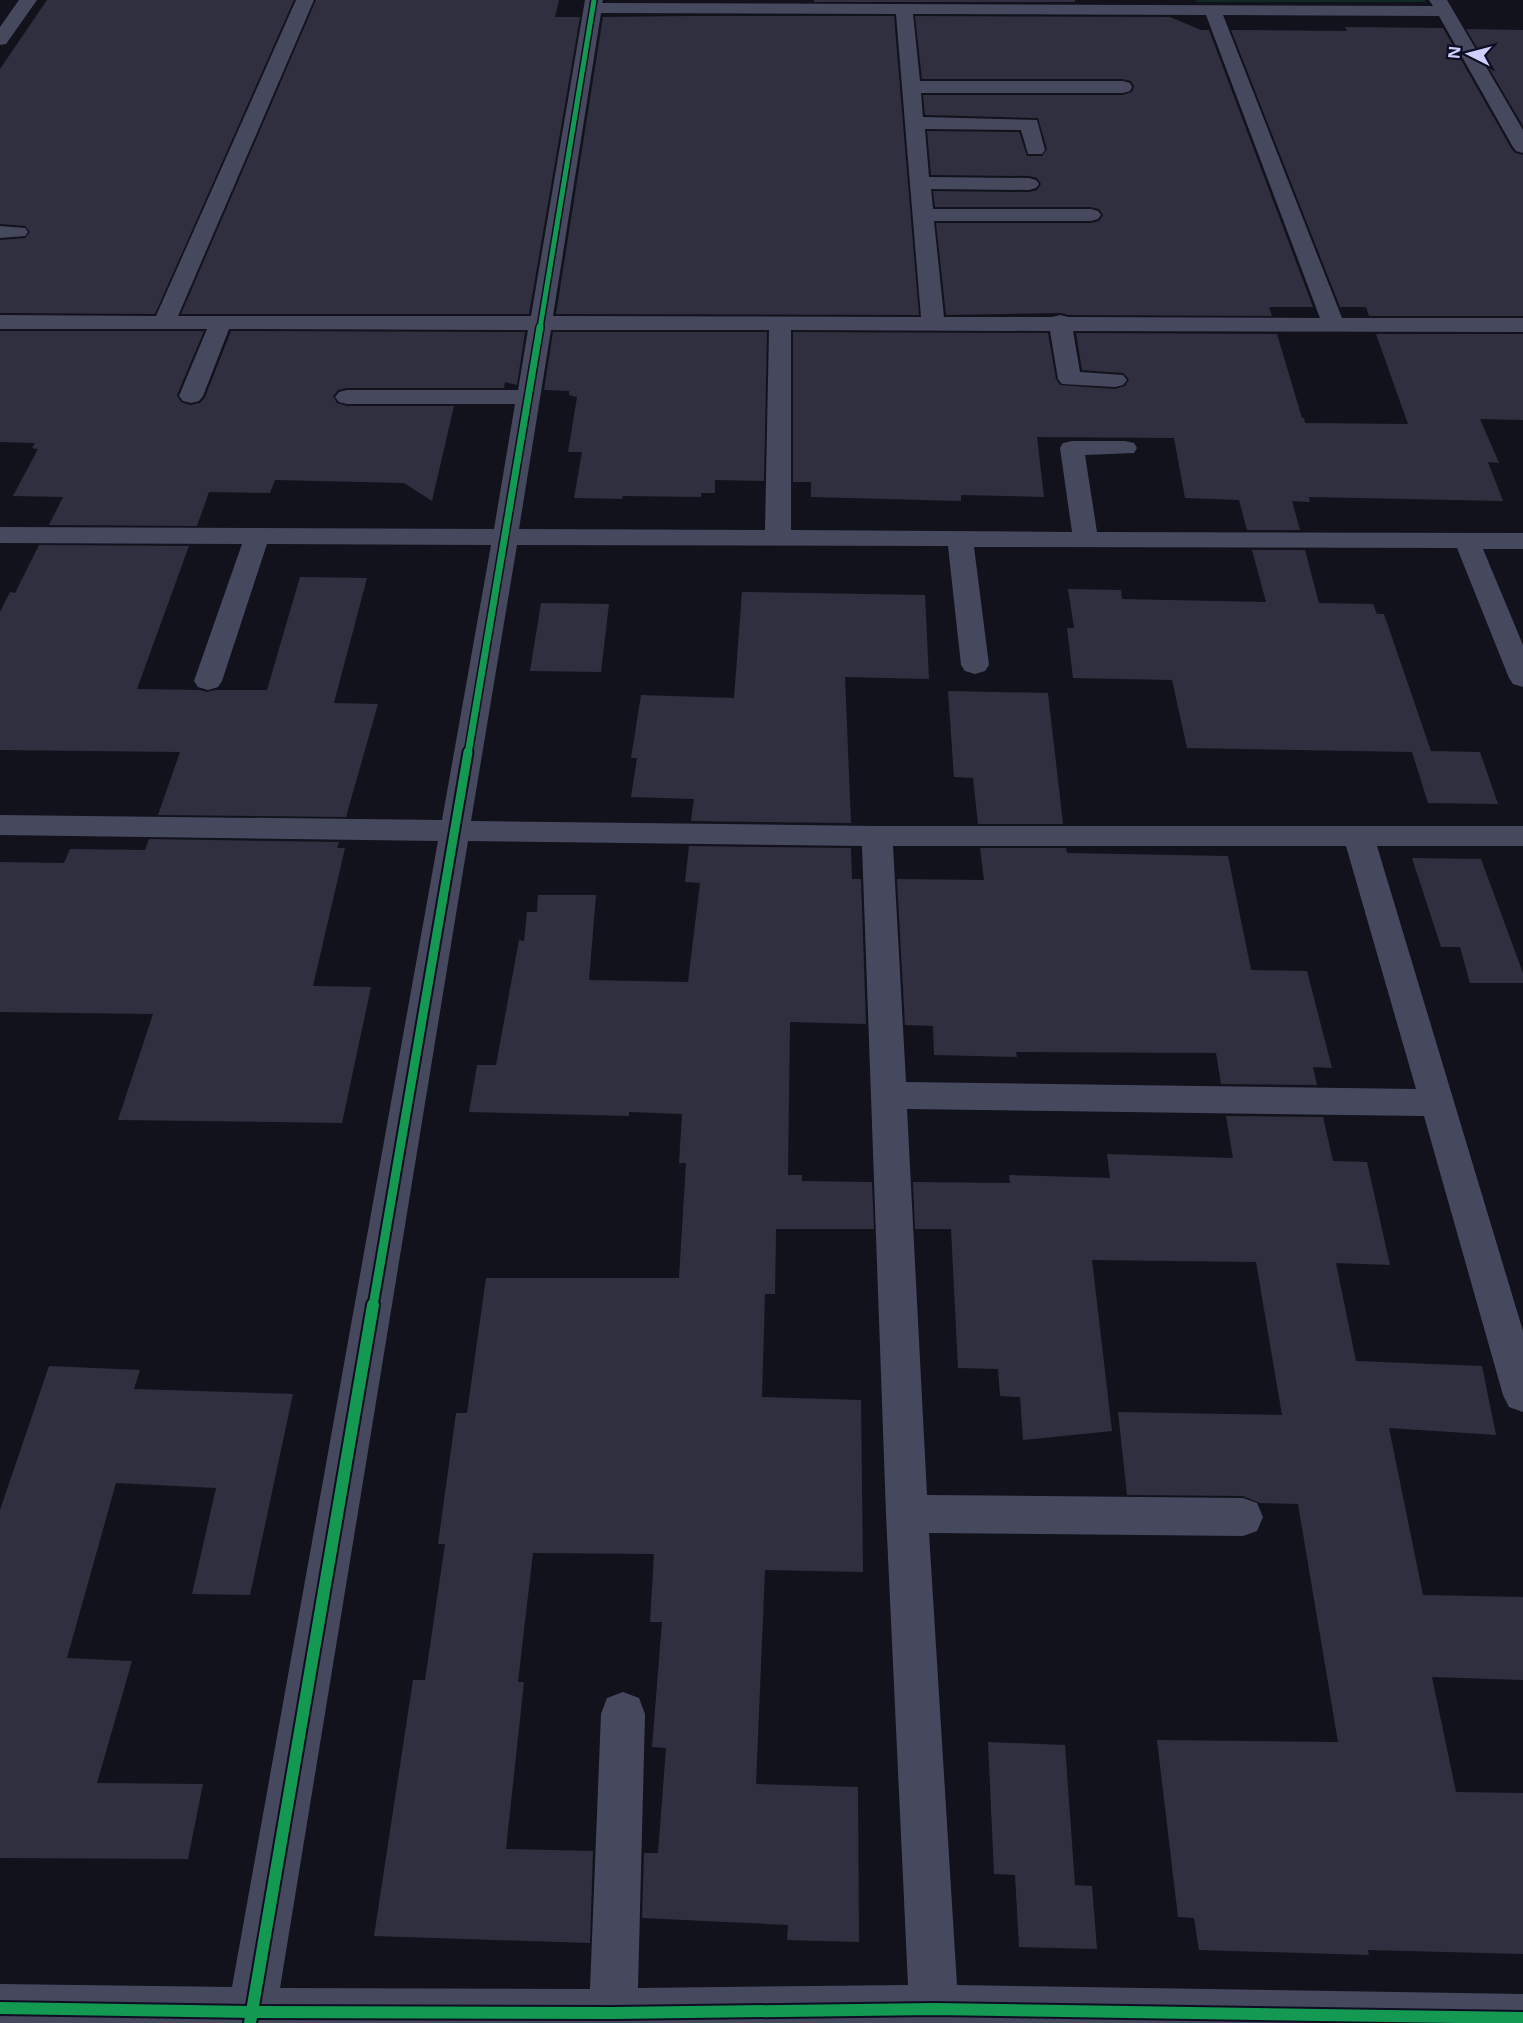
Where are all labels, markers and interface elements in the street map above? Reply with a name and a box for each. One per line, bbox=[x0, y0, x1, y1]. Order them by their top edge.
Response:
north arrow bbox=[1439, 24, 1499, 84]
text: N bbox=[1442, 45, 1466, 60]

